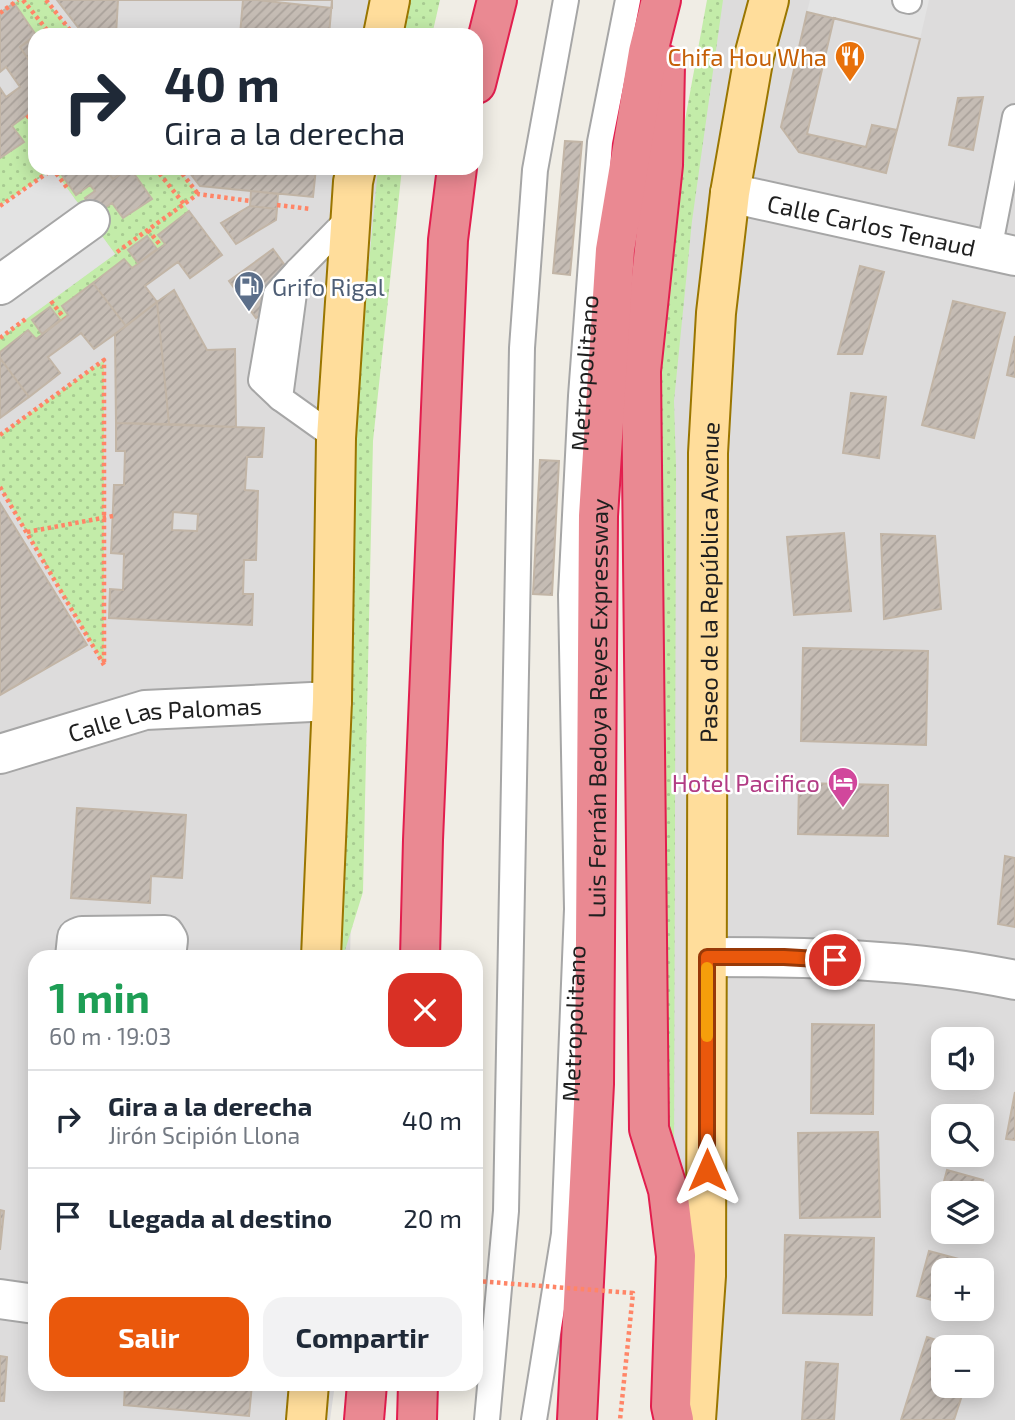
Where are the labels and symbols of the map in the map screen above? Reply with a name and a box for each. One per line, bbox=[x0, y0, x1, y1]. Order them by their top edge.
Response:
restaurant icon: Chifa Hou Wha bbox=[833, 39, 867, 83]
place label: Chifa Hou Wha bbox=[668, 42, 827, 71]
street label: Calle Carlos Tenaud bbox=[765, 187, 978, 261]
fuel station icon: Grifo Rigal bbox=[232, 269, 266, 313]
place label: Grifo Rigal bbox=[272, 272, 385, 301]
street label: Metropolitano bbox=[564, 294, 603, 452]
street label: Paseo de la República Avenue bbox=[693, 421, 724, 743]
street label: Luis Fernán Bedoya Reyes Expressway bbox=[581, 497, 614, 919]
street label: Calle Las Palomas bbox=[64, 690, 263, 747]
hotel icon: Hotel Pacifico bbox=[826, 765, 860, 809]
place label: Hotel Pacifico bbox=[672, 768, 820, 797]
pin bbox=[805, 930, 865, 990]
street label: Metropolitano bbox=[555, 945, 590, 1102]
position arrow bbox=[670, 1133, 744, 1207]

